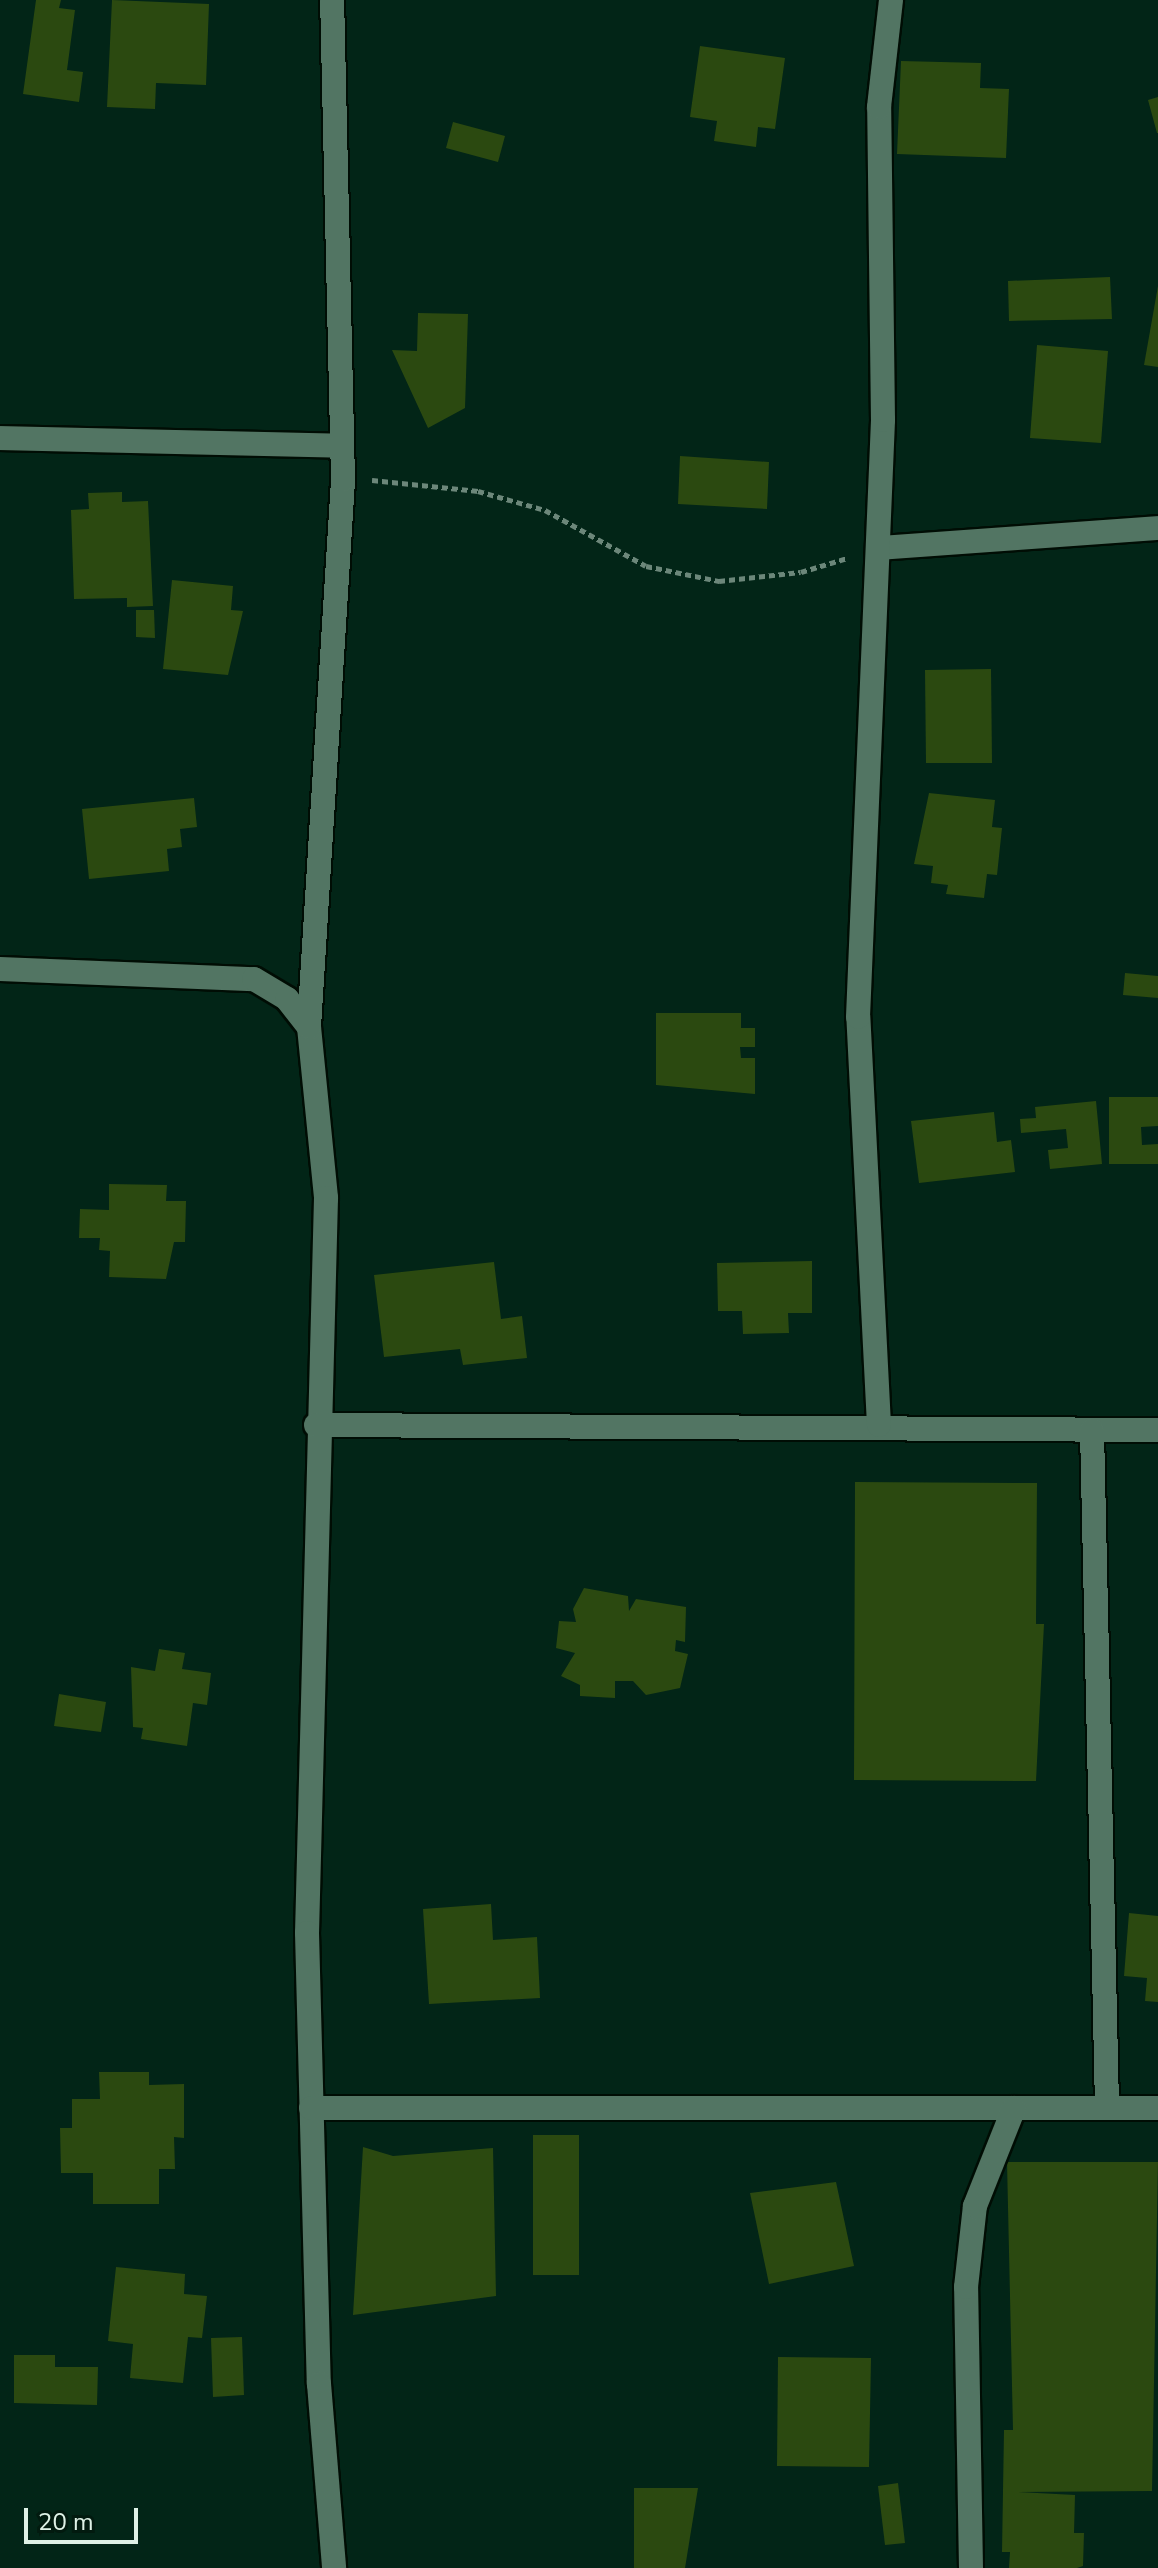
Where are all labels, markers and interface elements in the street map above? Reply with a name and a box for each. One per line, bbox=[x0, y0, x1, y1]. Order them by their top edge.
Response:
scale bar bbox=[28, 2492, 142, 2542]
text: 20 m bbox=[38, 2506, 94, 2538]

